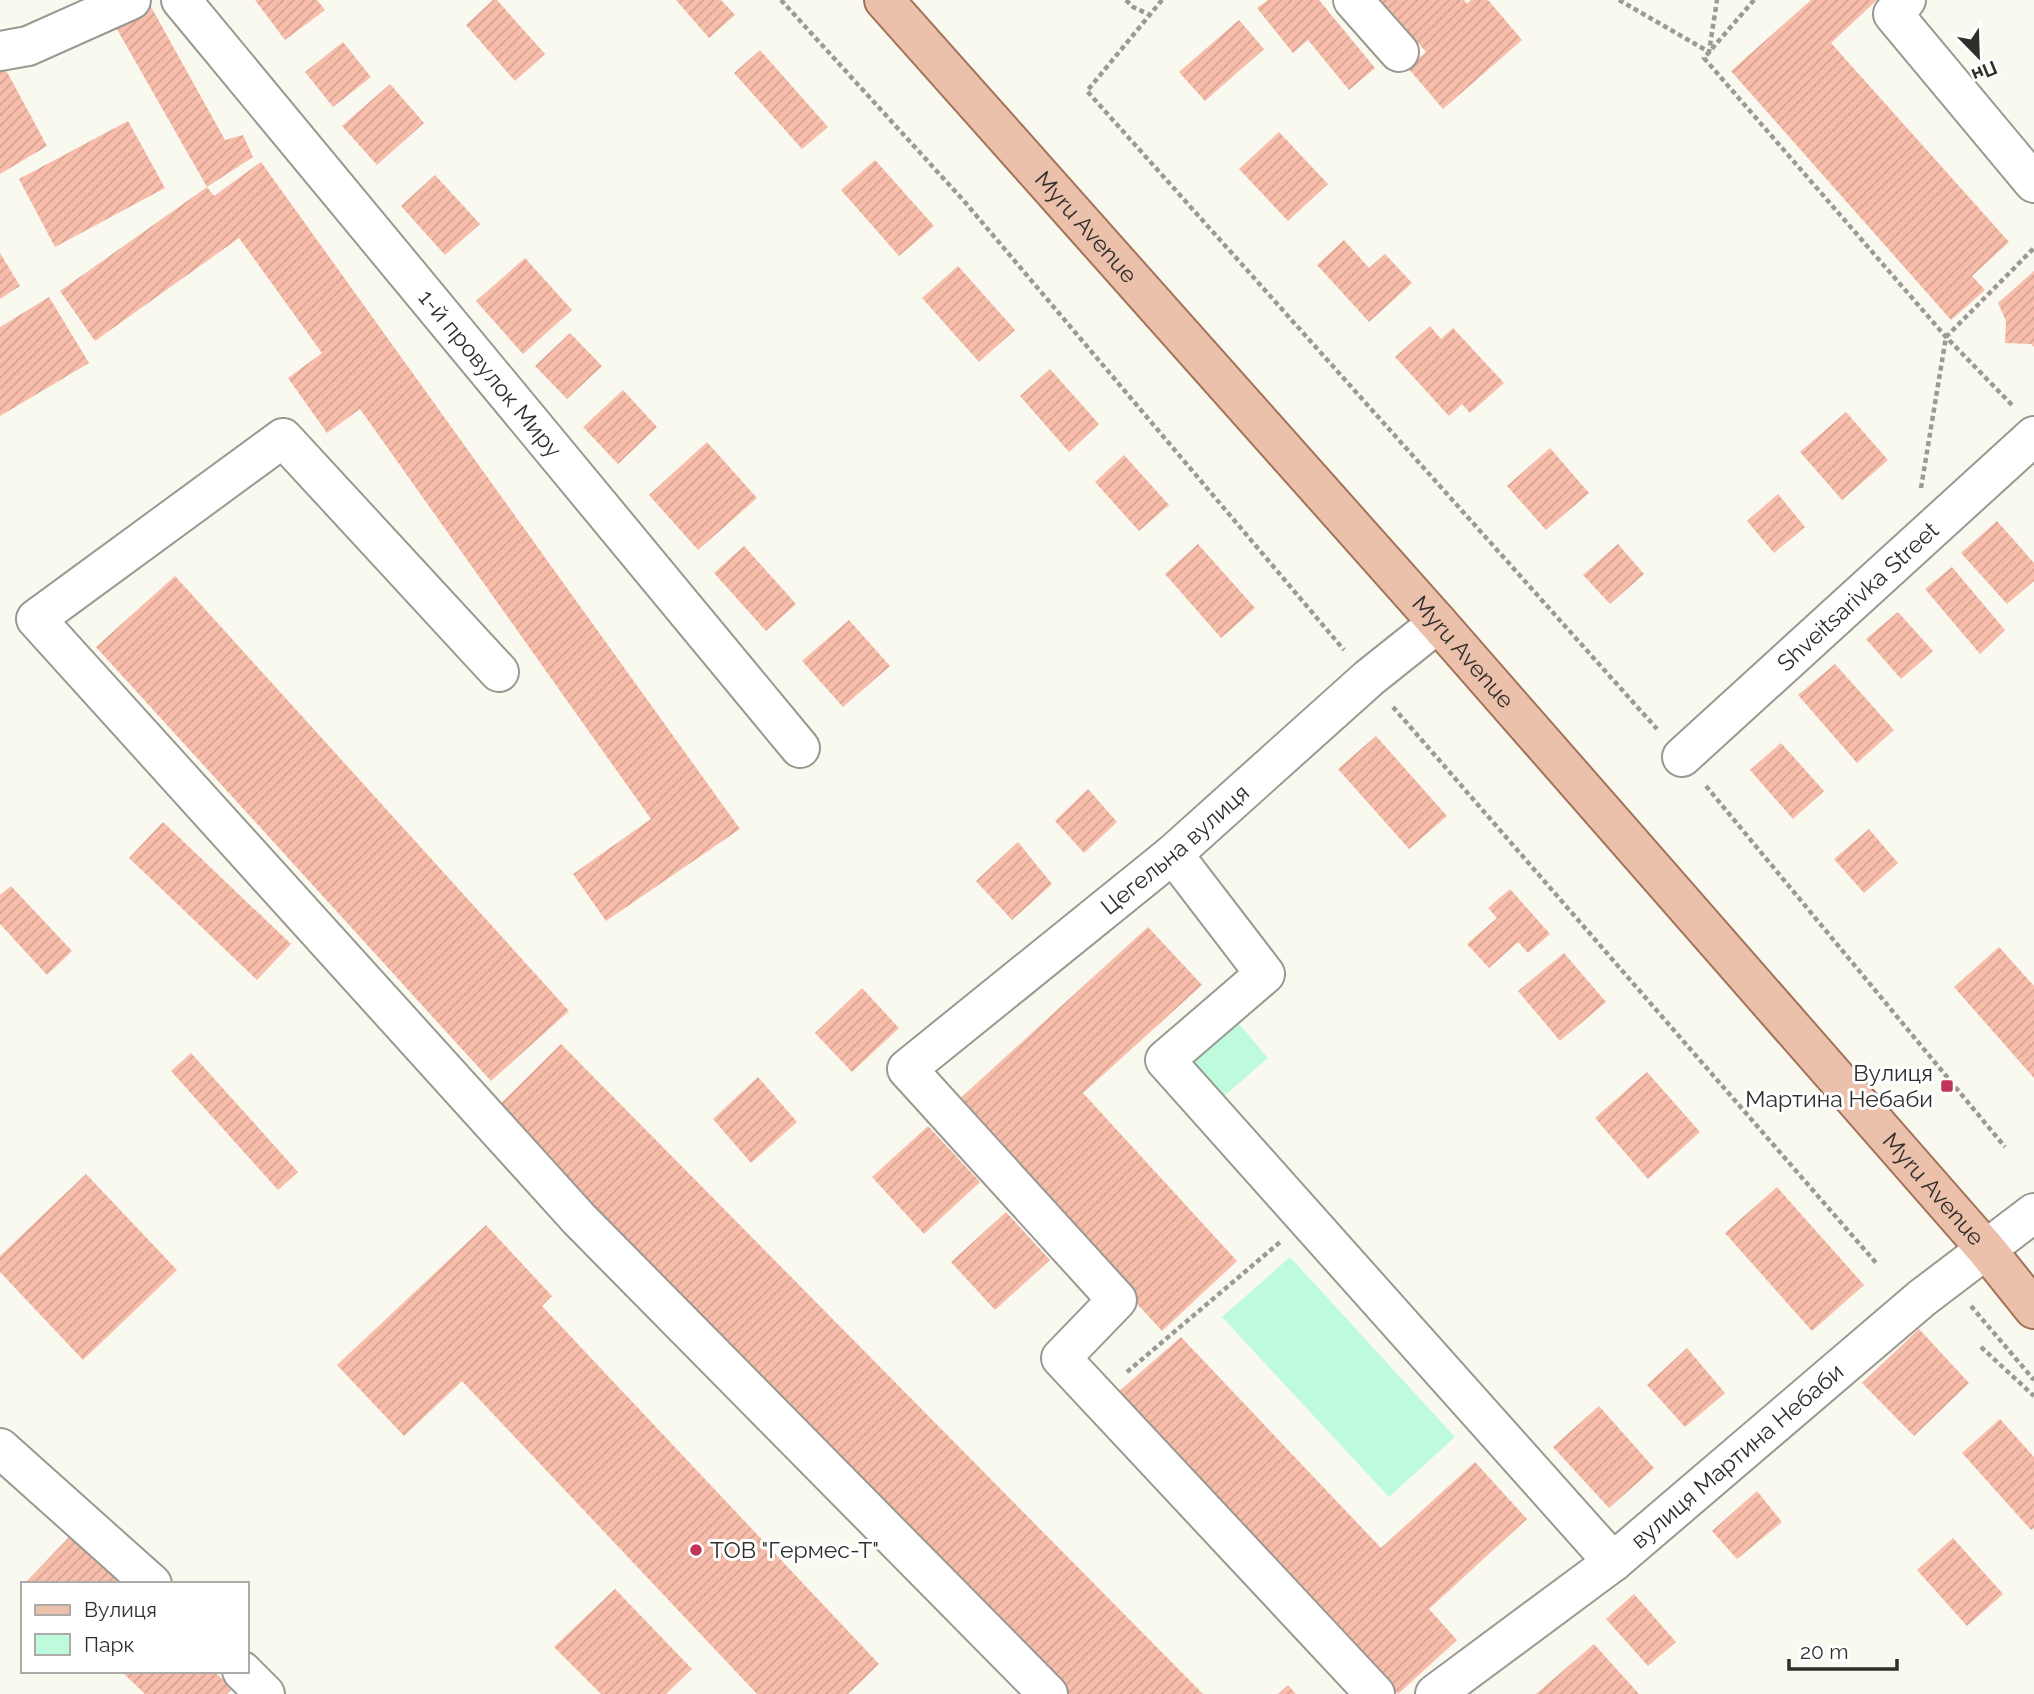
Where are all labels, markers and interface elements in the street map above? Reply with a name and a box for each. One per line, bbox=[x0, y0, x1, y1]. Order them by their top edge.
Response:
north arrow bbox=[1943, 21, 2013, 91]
text: Пн bbox=[1969, 57, 2001, 87]
street label: Myru Avenue bbox=[1030, 165, 1143, 288]
street label: 1-й провулок Миру bbox=[413, 284, 568, 463]
street label: Shveitsarivka Street bbox=[1771, 516, 1944, 677]
street label: Myru Avenue bbox=[1407, 590, 1520, 713]
street label: Цегельна вулиця bbox=[1095, 779, 1254, 920]
place label: Вулиця Мартина Небаби bbox=[1745, 1059, 1933, 1112]
marker: Вулиця Мартина Небаби bbox=[1939, 1078, 1955, 1094]
street label: Myru Avenue bbox=[1877, 1127, 1990, 1250]
street label: вулиця Мартина Небаби bbox=[1625, 1357, 1848, 1554]
place label: ТОВ "Гермес-Т" bbox=[710, 1536, 879, 1563]
marker: ТОВ "Гермес-Т" bbox=[688, 1542, 704, 1558]
legend bbox=[21, 1582, 248, 1673]
text: Вулиця bbox=[84, 1597, 157, 1622]
scale bar bbox=[1789, 1628, 1898, 1672]
text: Парк bbox=[84, 1632, 134, 1657]
text: 20 m bbox=[1800, 1639, 1848, 1664]

